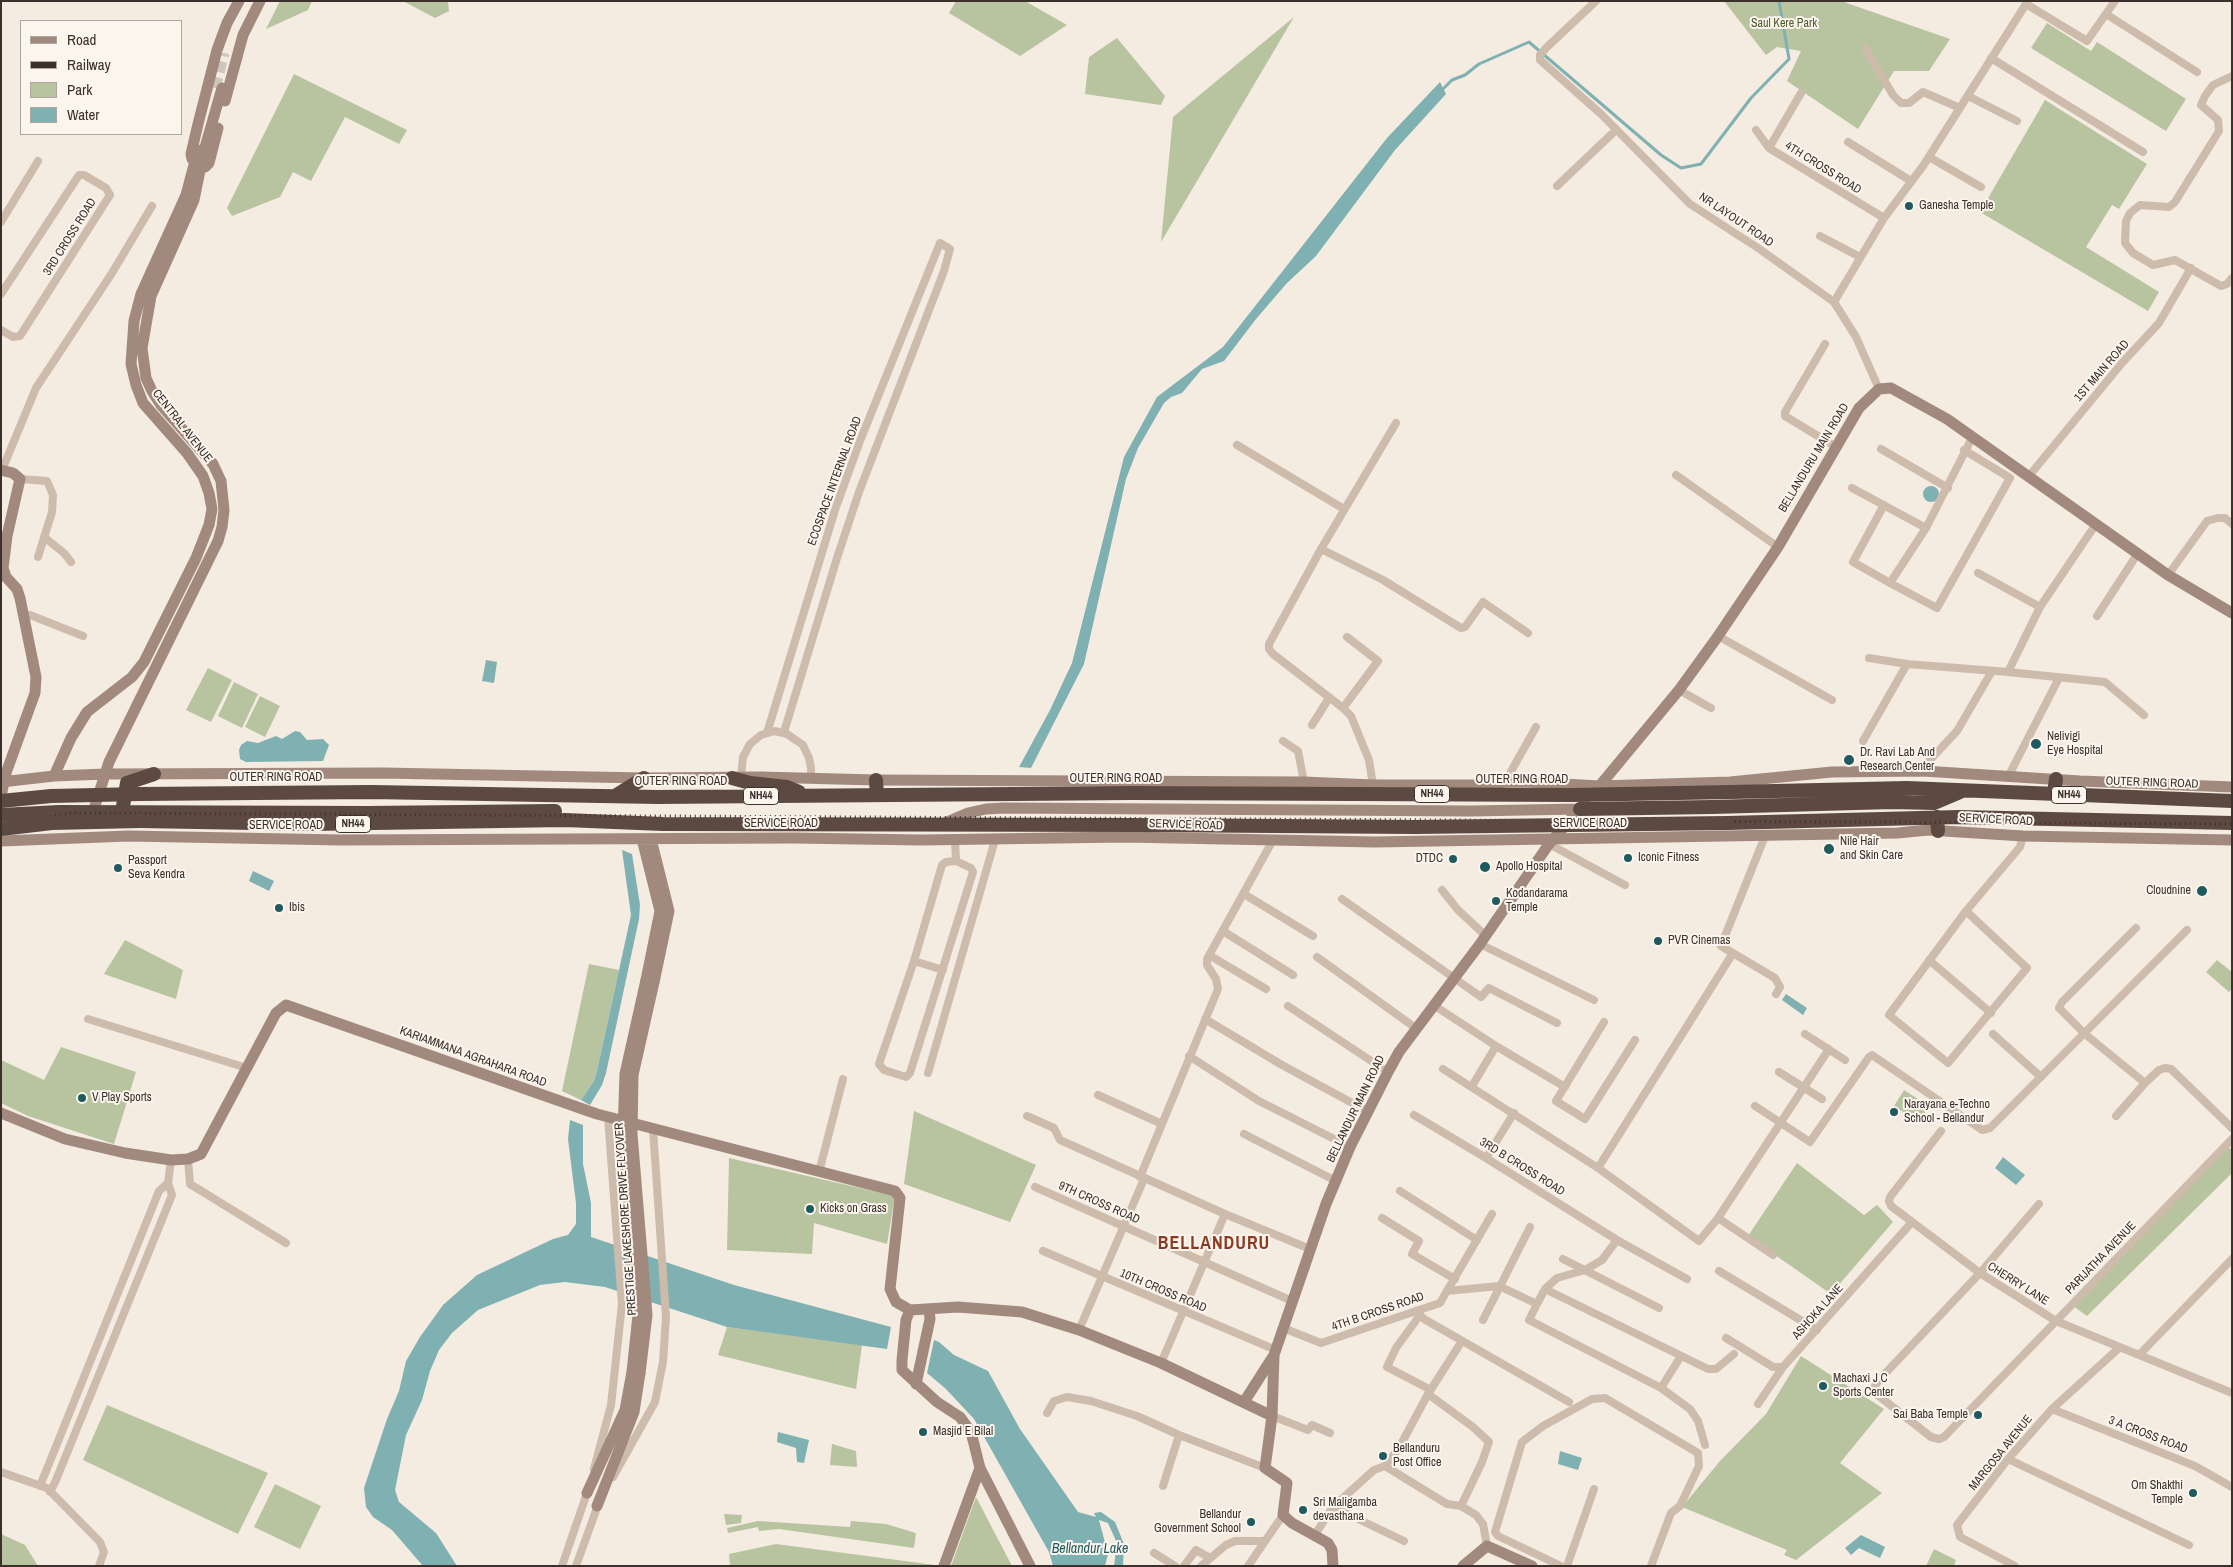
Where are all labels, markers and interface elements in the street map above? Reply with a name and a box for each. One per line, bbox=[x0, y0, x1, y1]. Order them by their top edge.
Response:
park label: Saul Kere Park bbox=[1751, 17, 1817, 31]
legend bbox=[20, 20, 182, 135]
text: Road bbox=[67, 29, 96, 50]
text: Railway bbox=[67, 54, 111, 75]
text: Park bbox=[67, 79, 92, 100]
text: Water bbox=[67, 104, 99, 125]
street label: 4TH CROSS ROAD bbox=[1782, 139, 1864, 197]
street label: NR LAYOUT ROAD bbox=[1696, 190, 1776, 250]
street label: 3RD CROSS ROAD bbox=[40, 196, 100, 278]
place label: Ganesha Temple bbox=[1919, 199, 1993, 213]
marker: Ganesha Temple bbox=[1903, 200, 1915, 212]
street label: 1ST MAIN ROAD bbox=[2071, 337, 2133, 405]
street label: CENTRAL AVENUE bbox=[149, 387, 215, 465]
street label: BELLANDURU MAIN ROAD bbox=[1776, 401, 1852, 515]
street label: ECOSPACE INTERNAL ROAD bbox=[805, 414, 865, 548]
place label: Nelivigi Eye Hospital bbox=[2047, 730, 2103, 758]
marker: Nelivigi Eye Hospital bbox=[2029, 737, 2043, 751]
place label: Dr. Ravi Lab And Research Center bbox=[1860, 746, 1935, 774]
marker: Dr. Ravi Lab And Research Center bbox=[1842, 753, 1856, 767]
street label: OUTER RING ROAD bbox=[230, 771, 322, 785]
street label: OUTER RING ROAD bbox=[1070, 772, 1162, 786]
street label: OUTER RING ROAD bbox=[1476, 773, 1568, 787]
street label: OUTER RING ROAD bbox=[2105, 774, 2199, 792]
street label: OUTER RING ROAD bbox=[635, 775, 727, 789]
road number: NH44 bbox=[1414, 786, 1450, 802]
road number: NH44 bbox=[2052, 786, 2086, 804]
road number: NH44 bbox=[744, 788, 778, 804]
street label: SERVICE ROAD bbox=[1959, 811, 2033, 829]
road number: NH44 bbox=[336, 816, 370, 832]
street label: SERVICE ROAD bbox=[744, 817, 818, 831]
street label: SERVICE ROAD bbox=[1149, 817, 1223, 833]
street label: SERVICE ROAD bbox=[1553, 817, 1627, 831]
street label: SERVICE ROAD bbox=[249, 819, 323, 833]
place label: Nile Hair and Skin Care bbox=[1840, 835, 1903, 863]
marker: Nile Hair and Skin Care bbox=[1822, 842, 1836, 856]
place label: Iconic Fitness bbox=[1638, 851, 1699, 865]
place label: DTDC bbox=[1416, 852, 1443, 866]
marker: Iconic Fitness bbox=[1622, 852, 1634, 864]
marker: DTDC bbox=[1447, 853, 1459, 865]
place label: Passport Seva Kendra bbox=[128, 854, 185, 882]
marker: Apollo Hospital bbox=[1478, 860, 1492, 874]
place label: Apollo Hospital bbox=[1496, 860, 1562, 874]
marker: Passport Seva Kendra bbox=[112, 862, 124, 874]
place label: Cloudnine bbox=[2146, 884, 2191, 898]
marker: Cloudnine bbox=[2195, 884, 2209, 898]
place label: Kodandarama Temple bbox=[1506, 887, 1568, 915]
marker: Kodandarama Temple bbox=[1490, 895, 1502, 907]
place label: Ibis bbox=[289, 901, 305, 915]
marker: Ibis bbox=[273, 902, 285, 914]
place label: PVR Cinemas bbox=[1668, 934, 1730, 948]
marker: PVR Cinemas bbox=[1652, 935, 1664, 947]
street label: KARIAMMANA AGRAHARA ROAD bbox=[398, 1024, 548, 1090]
street label: BELLANDUR MAIN ROAD bbox=[1324, 1053, 1388, 1165]
place label: V Play Sports bbox=[92, 1091, 152, 1105]
marker: V Play Sports bbox=[76, 1092, 88, 1104]
place label: Narayana e-Techno School - Bellandur bbox=[1904, 1098, 1990, 1126]
marker: Narayana e-Techno School - Bellandur bbox=[1888, 1106, 1900, 1118]
street label: PRESTIGE LAKESHORE DRIVE FLYOVER bbox=[612, 1122, 640, 1316]
street label: 3RD B CROSS ROAD bbox=[1477, 1135, 1567, 1199]
street label: 9TH CROSS ROAD bbox=[1056, 1179, 1142, 1227]
place label: Kicks on Grass bbox=[820, 1202, 887, 1216]
marker: Kicks on Grass bbox=[804, 1203, 816, 1215]
street label: PARIJATHA AVENUE bbox=[2063, 1219, 2139, 1297]
district label: BELLANDURU bbox=[1157, 1233, 1271, 1255]
street label: CHERRY LANE bbox=[1985, 1259, 2051, 1309]
street label: 10TH CROSS ROAD bbox=[1117, 1266, 1209, 1316]
street label: ASHOKA LANE bbox=[1789, 1281, 1847, 1343]
street label: 4TH B CROSS ROAD bbox=[1330, 1289, 1426, 1335]
place label: Machaxi J C Sports Center bbox=[1833, 1372, 1894, 1400]
marker: Machaxi J C Sports Center bbox=[1817, 1380, 1829, 1392]
place label: Sai Baba Temple bbox=[1893, 1408, 1968, 1422]
marker: Sai Baba Temple bbox=[1972, 1409, 1984, 1421]
street label: MARGOSA AVENUE bbox=[1966, 1412, 2036, 1494]
street label: 3 A CROSS ROAD bbox=[2106, 1413, 2190, 1457]
place label: Masjid E Bilal bbox=[933, 1425, 993, 1439]
marker: Masjid E Bilal bbox=[917, 1426, 929, 1438]
place label: Bellanduru Post Office bbox=[1393, 1442, 1442, 1470]
marker: Bellanduru Post Office bbox=[1377, 1450, 1389, 1462]
place label: Om Shakthi Temple bbox=[2131, 1479, 2183, 1507]
marker: Om Shakthi Temple bbox=[2187, 1487, 2199, 1499]
place label: Sri Maligamba devasthana bbox=[1313, 1496, 1377, 1524]
marker: Sri Maligamba devasthana bbox=[1297, 1504, 1309, 1516]
place label: Bellandur Government School bbox=[1154, 1508, 1241, 1536]
marker: Bellandur Government School bbox=[1245, 1516, 1257, 1528]
water label: Bellandur Lake bbox=[1052, 1541, 1128, 1557]

